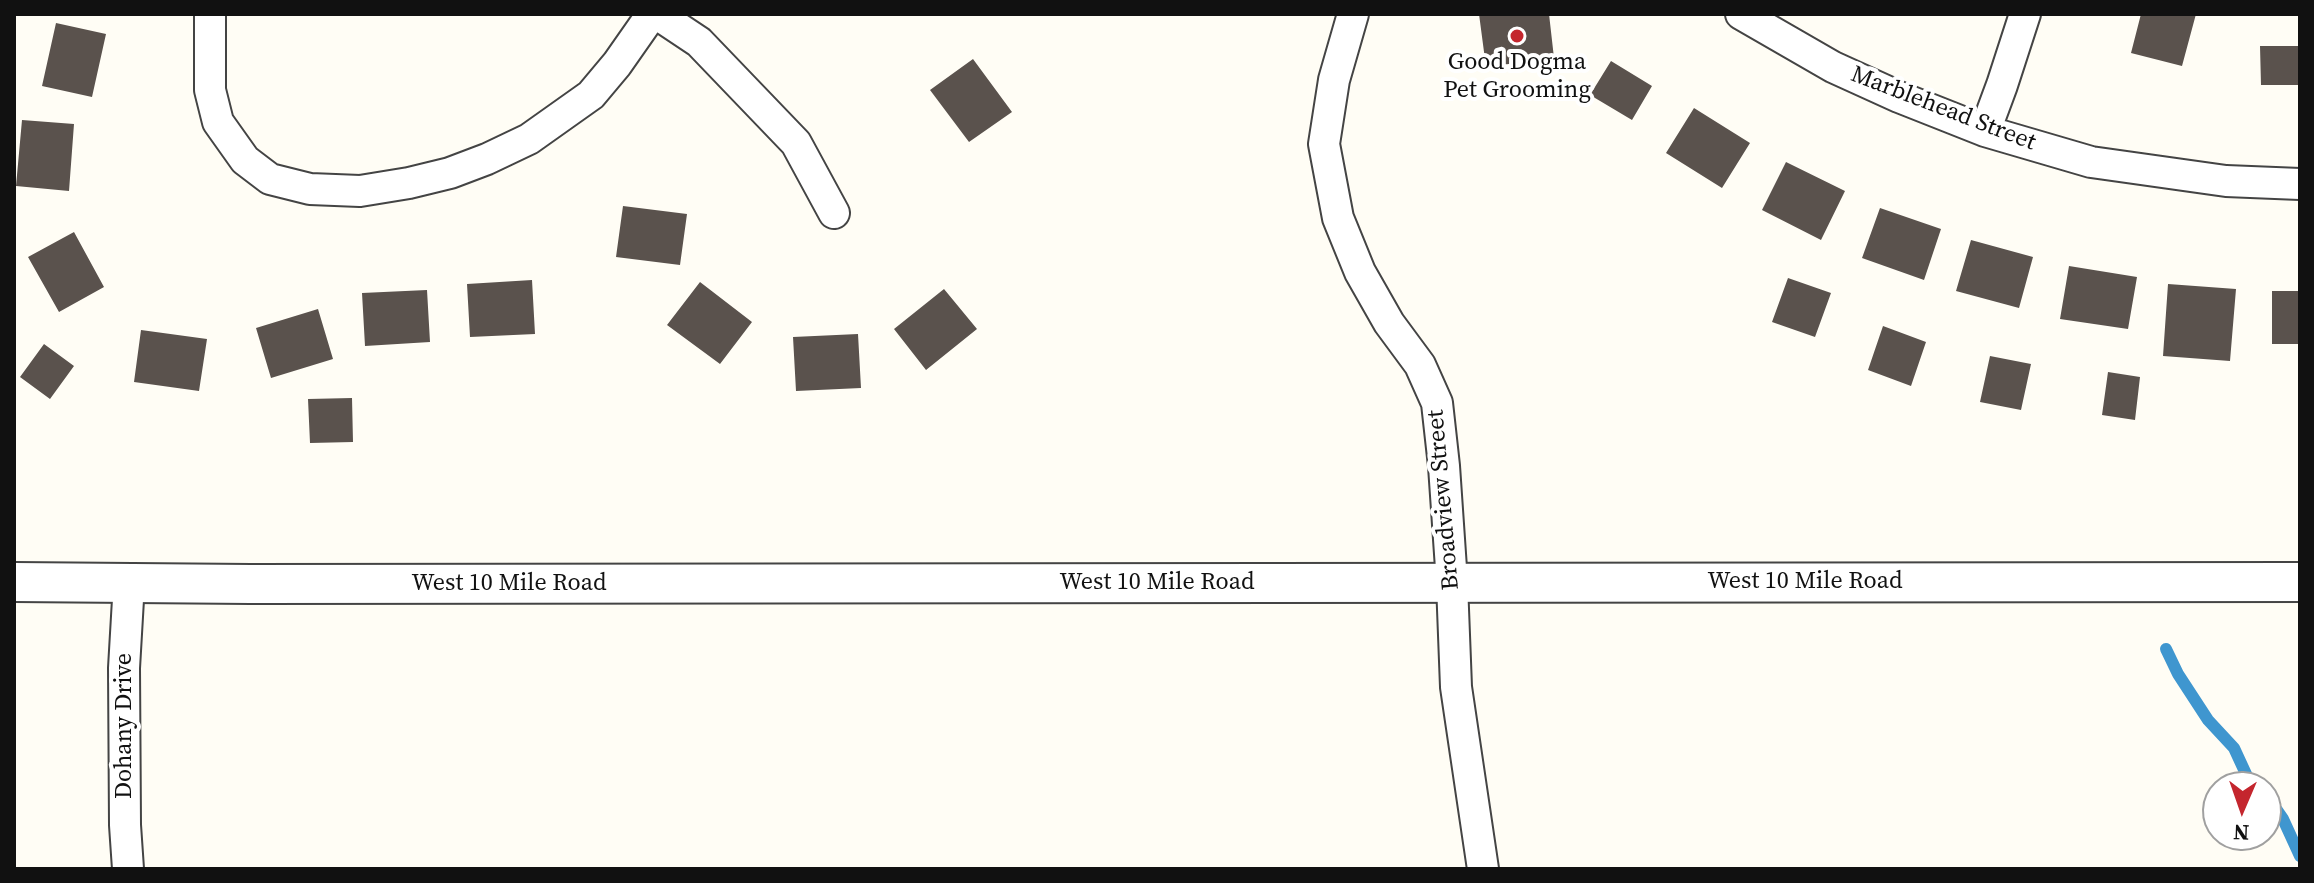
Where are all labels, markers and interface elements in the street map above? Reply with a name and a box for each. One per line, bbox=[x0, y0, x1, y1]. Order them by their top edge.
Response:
marker: Good Dogma Pet Grooming bbox=[1508, 27, 1526, 45]
place label: Good Dogma Pet Grooming bbox=[1443, 49, 1591, 105]
street label: Marblehead Street bbox=[1846, 60, 2040, 158]
street label: Broadview Street bbox=[1422, 409, 1466, 591]
street label: West 10 Mile Road bbox=[1707, 568, 1903, 596]
street label: West 10 Mile Road bbox=[1059, 569, 1255, 597]
street label: West 10 Mile Road bbox=[411, 570, 607, 598]
street label: Dohany Drive bbox=[111, 653, 139, 799]
north arrow bbox=[2202, 771, 2282, 851]
text: N bbox=[2233, 818, 2250, 848]

